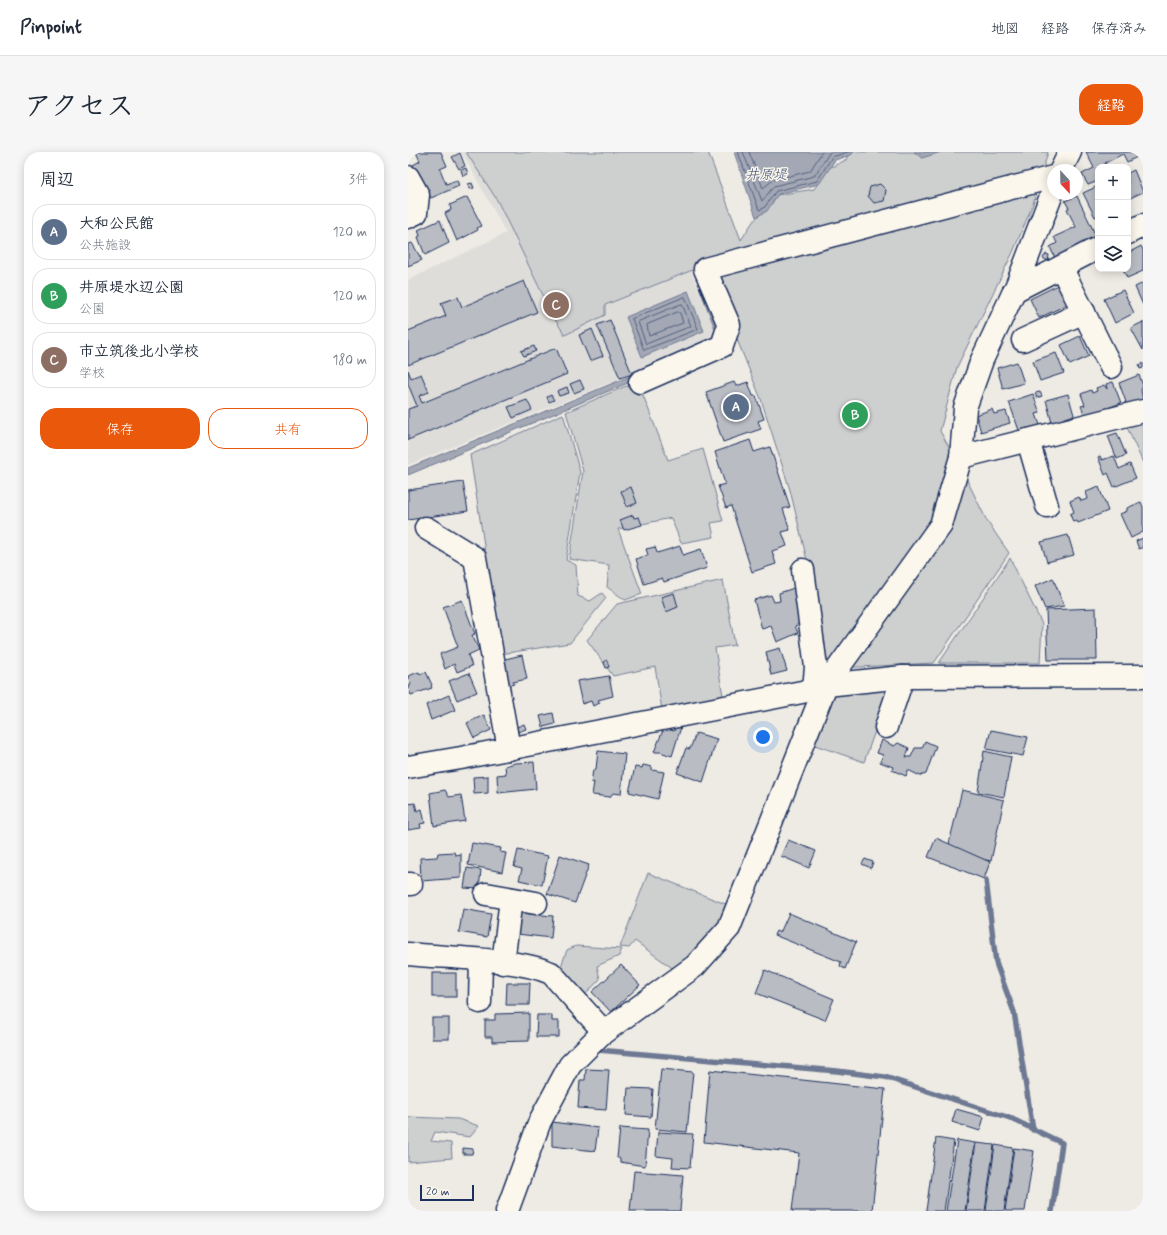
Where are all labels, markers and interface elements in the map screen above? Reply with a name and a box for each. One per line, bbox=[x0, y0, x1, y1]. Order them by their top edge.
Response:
text: Pinpoint bbox=[20, 15, 82, 40]
text: 地図 bbox=[991, 20, 1019, 38]
text: 経路 bbox=[1041, 20, 1069, 38]
text: 保存済み bbox=[1091, 20, 1147, 38]
button: 経路 bbox=[1079, 84, 1143, 125]
text: アクセス bbox=[24, 89, 134, 126]
north arrow bbox=[1047, 164, 1083, 200]
map controls bbox=[1095, 164, 1131, 272]
button: + bbox=[1095, 164, 1131, 200]
water label: 井原堤 bbox=[745, 166, 788, 184]
text: 周辺 bbox=[40, 169, 74, 191]
text: 3件 bbox=[349, 171, 368, 188]
button: − bbox=[1095, 200, 1131, 236]
text: 大和公民館 bbox=[79, 214, 154, 234]
text: A bbox=[50, 224, 58, 241]
text: 120 m bbox=[333, 224, 367, 241]
button: layers bbox=[1095, 236, 1131, 272]
text: 公共施設 bbox=[79, 237, 131, 254]
text: 井原堤水辺公園 bbox=[79, 278, 184, 298]
text: B bbox=[50, 288, 58, 305]
text: 120 m bbox=[333, 288, 367, 305]
pin: C bbox=[543, 290, 569, 320]
text: 公園 bbox=[79, 301, 105, 318]
text: 市立筑後北小学校 bbox=[79, 342, 199, 362]
text: C bbox=[49, 352, 59, 369]
text: 180 m bbox=[332, 352, 367, 369]
text: 学校 bbox=[79, 365, 105, 382]
pin: A bbox=[723, 392, 749, 422]
pin: B bbox=[842, 400, 868, 430]
button: 保存 bbox=[40, 408, 200, 449]
button: 共有 bbox=[208, 408, 368, 449]
your location bbox=[753, 727, 773, 747]
scale bar bbox=[420, 1183, 474, 1202]
text: 20 m bbox=[426, 1185, 449, 1199]

